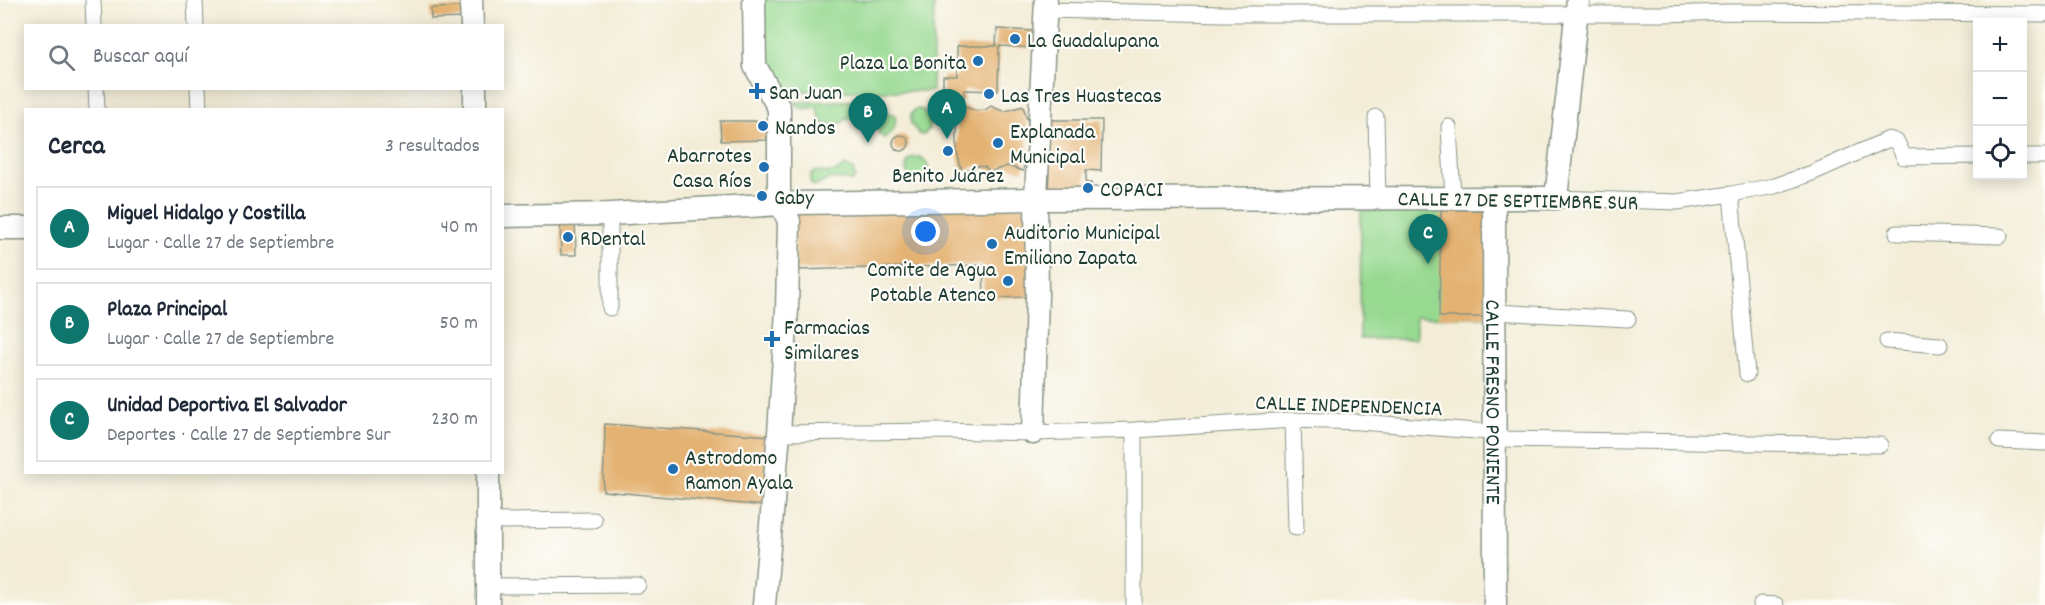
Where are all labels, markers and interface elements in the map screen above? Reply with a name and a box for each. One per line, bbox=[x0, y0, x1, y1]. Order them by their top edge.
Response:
map controls bbox=[1973, 18, 2027, 180]
button: + bbox=[1973, 18, 2027, 72]
search box bbox=[24, 24, 504, 90]
place label: La Guadalupana bbox=[1027, 27, 1159, 58]
marker: La Guadalupana bbox=[1008, 32, 1022, 46]
icon: search bbox=[45, 41, 78, 74]
text: Buscar aquí bbox=[93, 42, 188, 73]
place label: Plaza La Bonita bbox=[840, 49, 967, 80]
marker: Plaza La Bonita bbox=[971, 54, 985, 68]
button: − bbox=[1973, 72, 2027, 126]
place label: San Juan bbox=[769, 79, 842, 110]
place label: Las Tres Huastecas bbox=[1001, 82, 1162, 113]
marker: San Juan bbox=[750, 84, 764, 98]
marker: Las Tres Huastecas bbox=[982, 87, 996, 101]
pin: A bbox=[928, 90, 966, 139]
pin: B bbox=[848, 94, 888, 143]
place label: Nandos bbox=[775, 114, 836, 145]
place label: Explanada Municipal bbox=[1010, 118, 1096, 174]
marker: Nandos bbox=[756, 119, 770, 133]
button: locate bbox=[1973, 126, 2027, 180]
text: Cerca bbox=[48, 129, 105, 166]
text: 3 resultados bbox=[385, 133, 480, 161]
marker: Explanada Municipal bbox=[991, 136, 1005, 150]
place label: Abarrotes Casa Ríos bbox=[667, 142, 752, 198]
marker: Benito Juárez bbox=[941, 144, 955, 158]
marker: Abarrotes Casa Ríos bbox=[757, 160, 771, 174]
place label: Benito Juárez bbox=[892, 162, 1005, 193]
place label: COPACI bbox=[1100, 176, 1163, 207]
marker: COPACI bbox=[1081, 181, 1095, 195]
place label: Gaby bbox=[774, 184, 815, 215]
street label: CALLE 27 DE SEPTIEMBRE SUR bbox=[1397, 185, 1639, 220]
marker: Gaby bbox=[755, 189, 769, 203]
text: Miguel Hidalgo y Costilla bbox=[107, 199, 305, 230]
text: A bbox=[64, 214, 75, 242]
text: 40 m bbox=[440, 214, 478, 242]
pin: C bbox=[1408, 214, 1448, 264]
your location bbox=[911, 217, 940, 246]
place label: Auditorio Municipal Emiliano Zapata bbox=[1004, 219, 1160, 275]
place label: RDental bbox=[580, 225, 646, 256]
text: Lugar · Calle 27 de Septiembre bbox=[107, 230, 334, 258]
marker: RDental bbox=[561, 230, 575, 244]
marker: Auditorio Municipal Emiliano Zapata bbox=[985, 237, 999, 251]
place label: Comite de Agua Potable Atenco bbox=[867, 256, 997, 312]
marker: Comite de Agua Potable Atenco bbox=[1001, 274, 1015, 288]
text: Plaza Principal bbox=[107, 295, 227, 326]
street label: CALLE FRESNO PONIENTE bbox=[1475, 300, 1507, 504]
text: B bbox=[65, 310, 74, 338]
text: 50 m bbox=[440, 310, 478, 338]
place label: Farmacias Similares bbox=[784, 314, 870, 370]
text: Lugar · Calle 27 de Septiembre bbox=[107, 326, 334, 354]
marker: Farmacias Similares bbox=[765, 332, 779, 346]
street label: CALLE INDEPENDENCIA bbox=[1255, 389, 1443, 426]
text: Unidad Deportiva El Salvador bbox=[107, 391, 347, 422]
text: C bbox=[65, 406, 74, 434]
text: 230 m bbox=[431, 406, 478, 434]
text: Deportes · Calle 27 de Septiembre Sur bbox=[107, 422, 391, 450]
place label: Astrodomo Ramon Ayala bbox=[685, 444, 794, 500]
marker: Astrodomo Ramon Ayala bbox=[666, 462, 680, 476]

